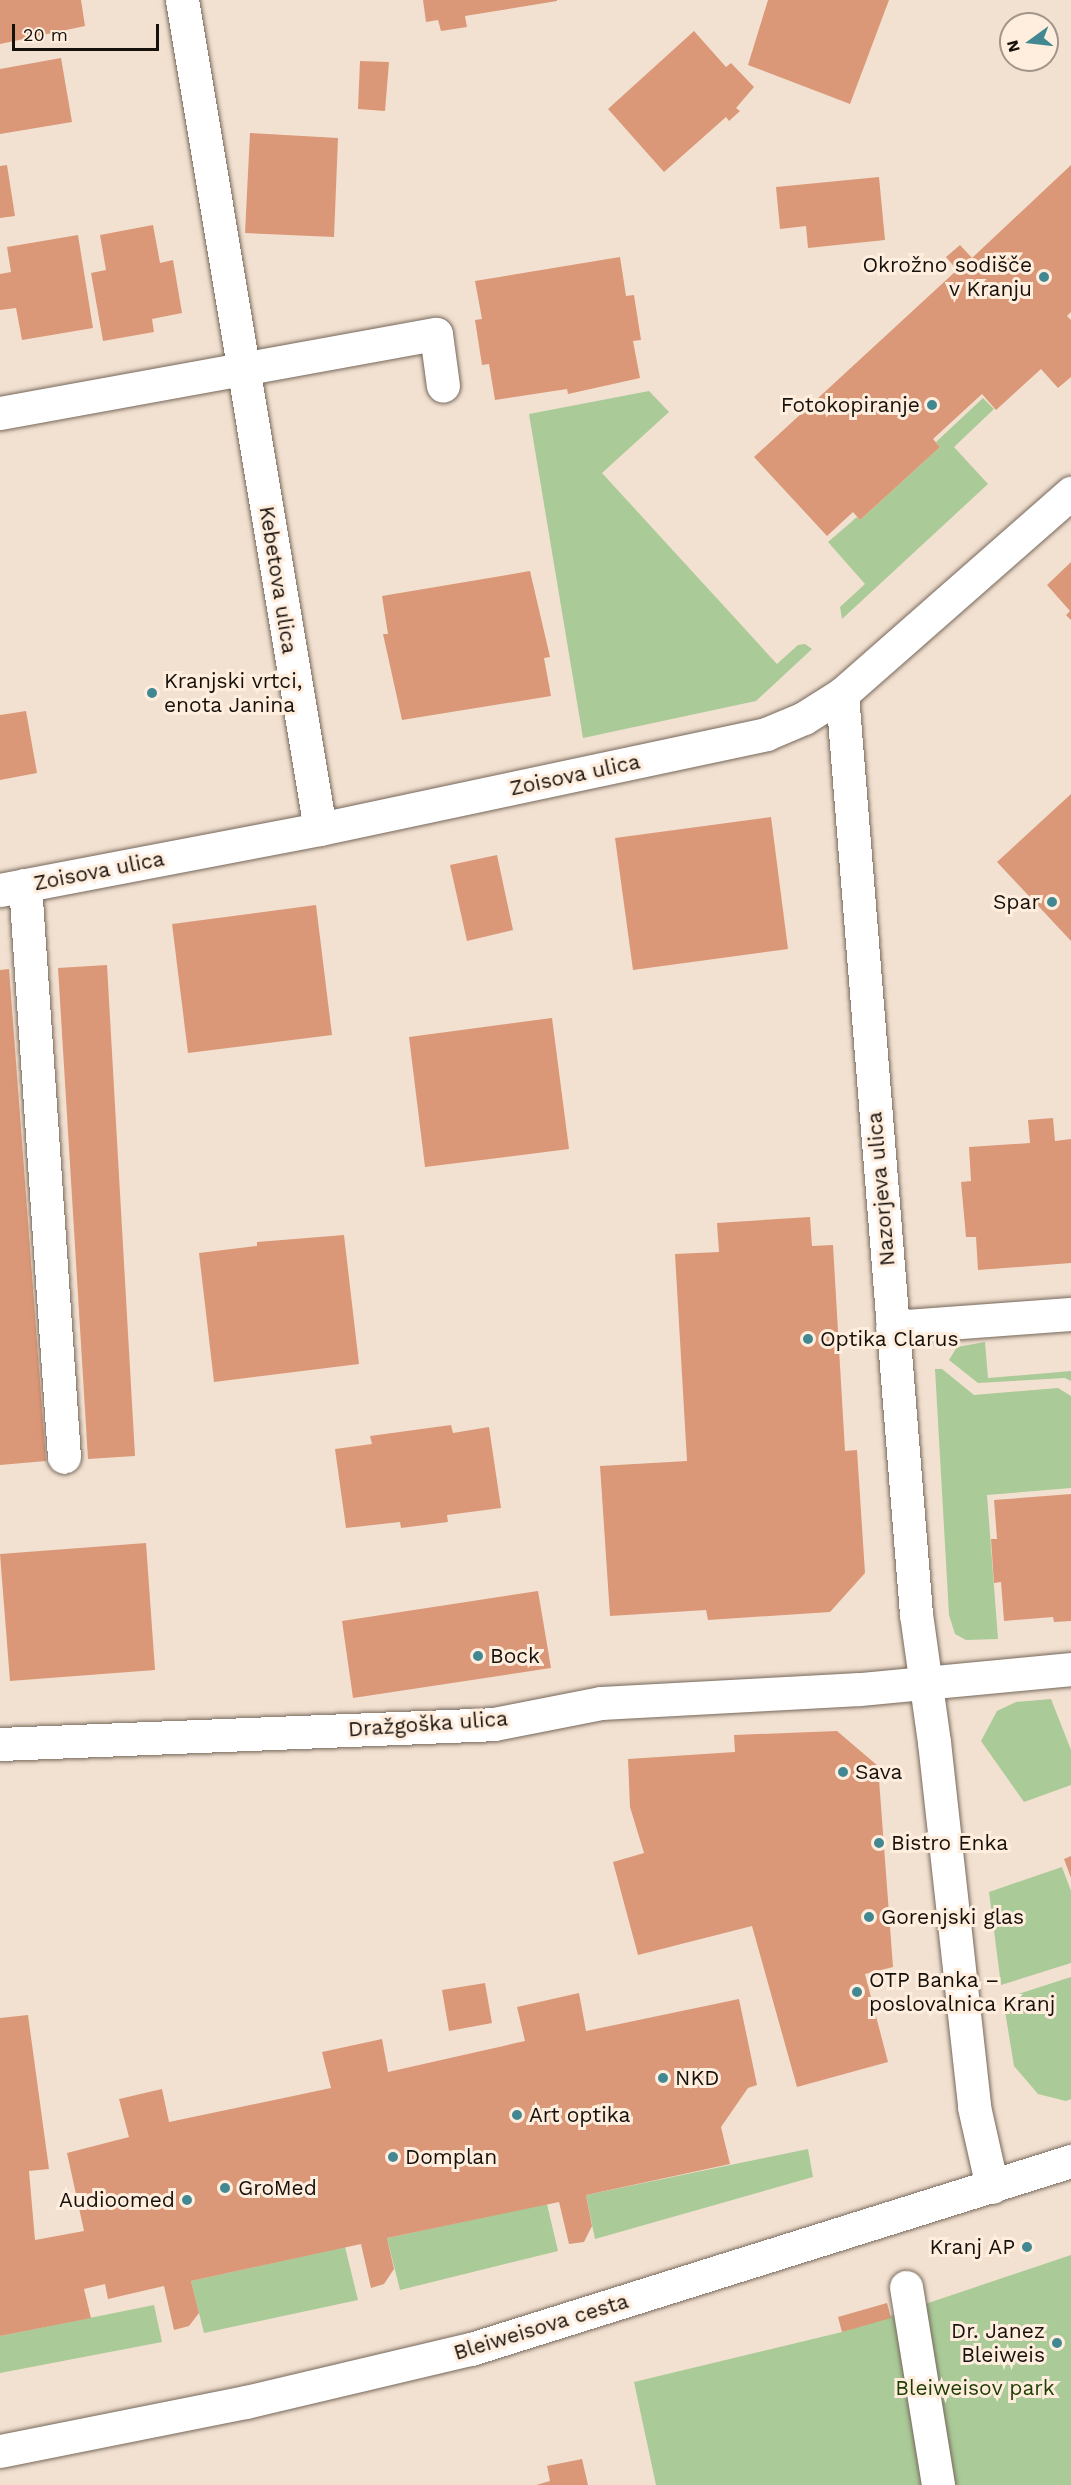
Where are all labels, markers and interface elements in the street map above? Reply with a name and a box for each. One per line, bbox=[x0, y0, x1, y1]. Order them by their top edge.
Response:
scale bar bbox=[15, 12, 162, 50]
north arrow bbox=[999, 12, 1059, 72]
text: 20 m bbox=[23, 24, 68, 45]
text: N bbox=[1002, 38, 1024, 54]
place label: Okrožno sodišče v Kranju bbox=[862, 252, 1032, 302]
marker: Okrožno sodišče v Kranju bbox=[1037, 270, 1051, 284]
place label: Fotokopiranje bbox=[781, 392, 920, 418]
marker: Fotokopiranje bbox=[925, 398, 939, 412]
street label: Kebetova ulica bbox=[254, 504, 302, 656]
place label: Kranjski vrtci, enota Janina bbox=[164, 668, 303, 718]
marker: Kranjski vrtci, enota Janina bbox=[145, 686, 159, 700]
street label: Zoisova ulica bbox=[507, 749, 643, 801]
street label: Zoisova ulica bbox=[31, 846, 167, 896]
place label: Spar bbox=[993, 889, 1040, 915]
marker: Spar bbox=[1045, 895, 1059, 909]
street label: Nazorjeva ulica bbox=[862, 1111, 900, 1267]
place label: Optika Clarus bbox=[820, 1326, 959, 1352]
marker: Optika Clarus bbox=[801, 1332, 815, 1346]
place label: Bock bbox=[490, 1643, 540, 1669]
marker: Bock bbox=[471, 1649, 485, 1663]
street label: Dražgoška ulica bbox=[347, 1706, 509, 1742]
place label: Sava bbox=[855, 1759, 902, 1785]
marker: Sava bbox=[836, 1765, 850, 1779]
place label: Bistro Enka bbox=[891, 1830, 1008, 1856]
marker: Bistro Enka bbox=[872, 1836, 886, 1850]
place label: Gorenjski glas bbox=[881, 1904, 1024, 1930]
marker: Gorenjski glas bbox=[862, 1910, 876, 1924]
place label: OTP Banka – poslovalnica Kranj bbox=[869, 1967, 1056, 2017]
marker: OTP Banka – poslovalnica Kranj bbox=[850, 1985, 864, 1999]
place label: NKD bbox=[675, 2065, 719, 2091]
marker: NKD bbox=[656, 2071, 670, 2085]
place label: Art optika bbox=[529, 2102, 630, 2128]
marker: Art optika bbox=[510, 2108, 524, 2122]
place label: Domplan bbox=[405, 2144, 497, 2170]
marker: Domplan bbox=[386, 2150, 400, 2164]
place label: GroMed bbox=[238, 2175, 317, 2201]
marker: GroMed bbox=[216, 2179, 234, 2197]
place label: Audioomed bbox=[59, 2187, 175, 2213]
marker: Audioomed bbox=[180, 2193, 194, 2207]
place label: Kranj AP bbox=[929, 2234, 1015, 2260]
marker: Kranj AP bbox=[1020, 2240, 1034, 2254]
street label: Bleiweisova cesta bbox=[450, 2288, 632, 2366]
place label: Dr. Janez Bleiweis bbox=[951, 2318, 1045, 2368]
marker: Dr. Janez Bleiweis bbox=[1050, 2336, 1064, 2350]
park label: Bleiweisov park bbox=[895, 2375, 1055, 2401]

